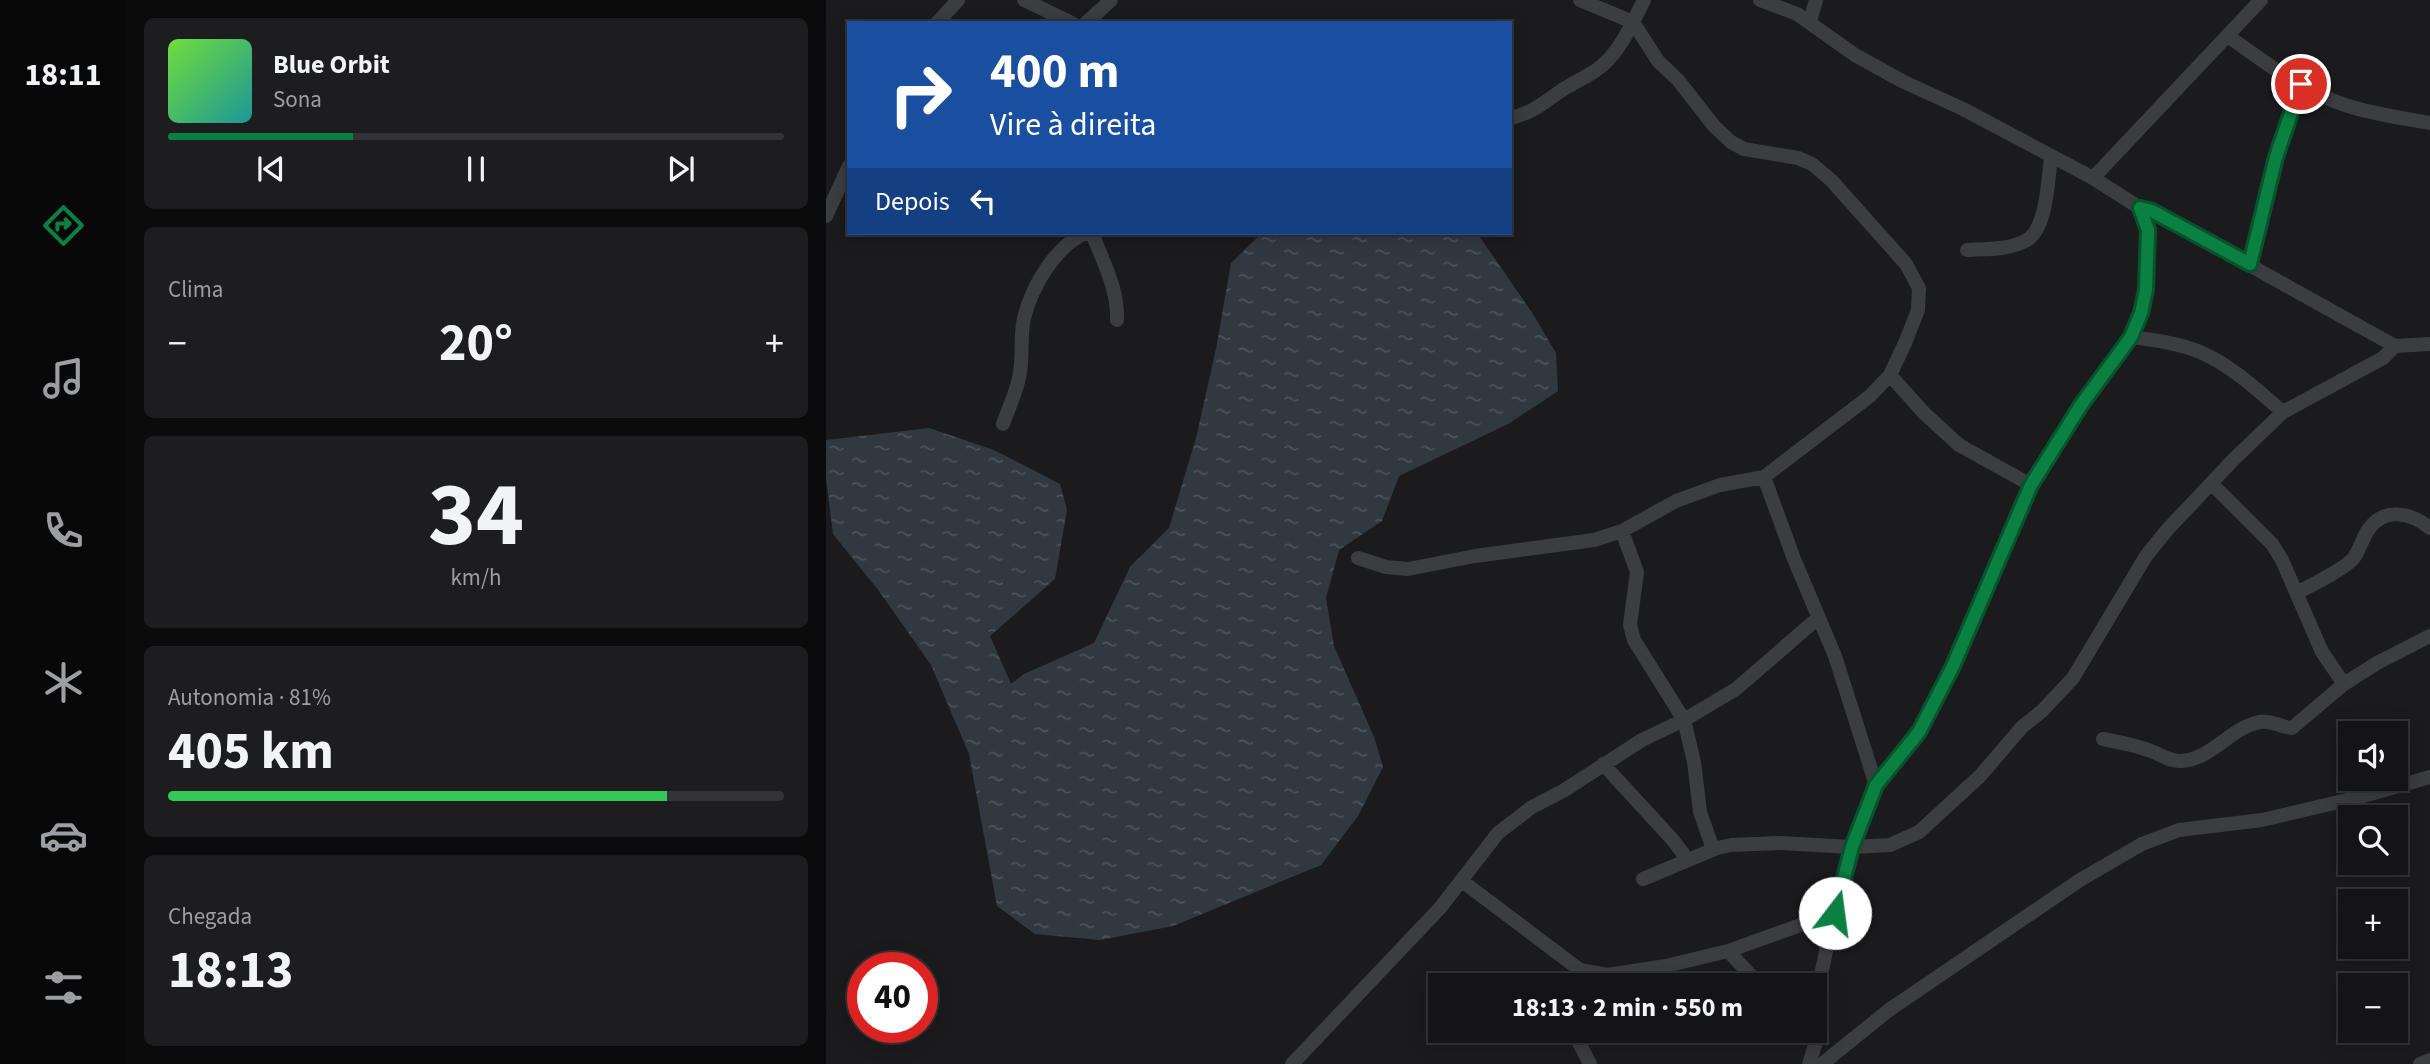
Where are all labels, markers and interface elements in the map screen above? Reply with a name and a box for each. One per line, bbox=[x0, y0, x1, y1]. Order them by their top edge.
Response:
text: 400 m bbox=[990, 37, 1119, 107]
text: Blue Orbit bbox=[273, 46, 390, 83]
icon: right bbox=[875, 49, 966, 140]
text: 18:11 bbox=[24, 52, 102, 98]
pin bbox=[2271, 54, 2331, 114]
icon: arrive bbox=[2282, 65, 2320, 103]
text: Sona bbox=[273, 83, 322, 116]
text: Vire à direita bbox=[990, 102, 1156, 148]
icon: previous bbox=[252, 150, 290, 188]
icon: pause bbox=[457, 150, 495, 188]
icon: next bbox=[662, 150, 700, 188]
icon: left bbox=[964, 182, 1002, 220]
text: Depois bbox=[875, 183, 950, 220]
icon: directions bbox=[39, 201, 88, 250]
text: Clima bbox=[168, 273, 223, 306]
text: 20° bbox=[439, 307, 513, 381]
text: − bbox=[168, 317, 187, 371]
text: + bbox=[765, 317, 784, 371]
icon: music bbox=[39, 354, 88, 403]
text: 34 bbox=[428, 451, 524, 580]
icon: phone bbox=[39, 506, 88, 555]
text: km/h bbox=[450, 561, 502, 594]
icon: climate bbox=[39, 658, 88, 707]
text: Autonomia · 81% bbox=[168, 681, 331, 714]
text: 405 km bbox=[168, 715, 334, 789]
map controls bbox=[2338, 721, 2408, 1043]
button: sound bbox=[2338, 721, 2408, 791]
button: search bbox=[2338, 805, 2408, 875]
icon: car bbox=[39, 811, 88, 860]
position arrow bbox=[1798, 876, 1872, 950]
button: + bbox=[2338, 889, 2408, 959]
text: Chegada bbox=[168, 900, 252, 933]
text: 18:13 bbox=[168, 934, 293, 1008]
speed limit sign: 40 bbox=[847, 952, 938, 1043]
icon: filters bbox=[39, 963, 88, 1012]
button: − bbox=[2338, 973, 2408, 1043]
text: 18:13 · 2 min · 550 m bbox=[1512, 989, 1743, 1026]

